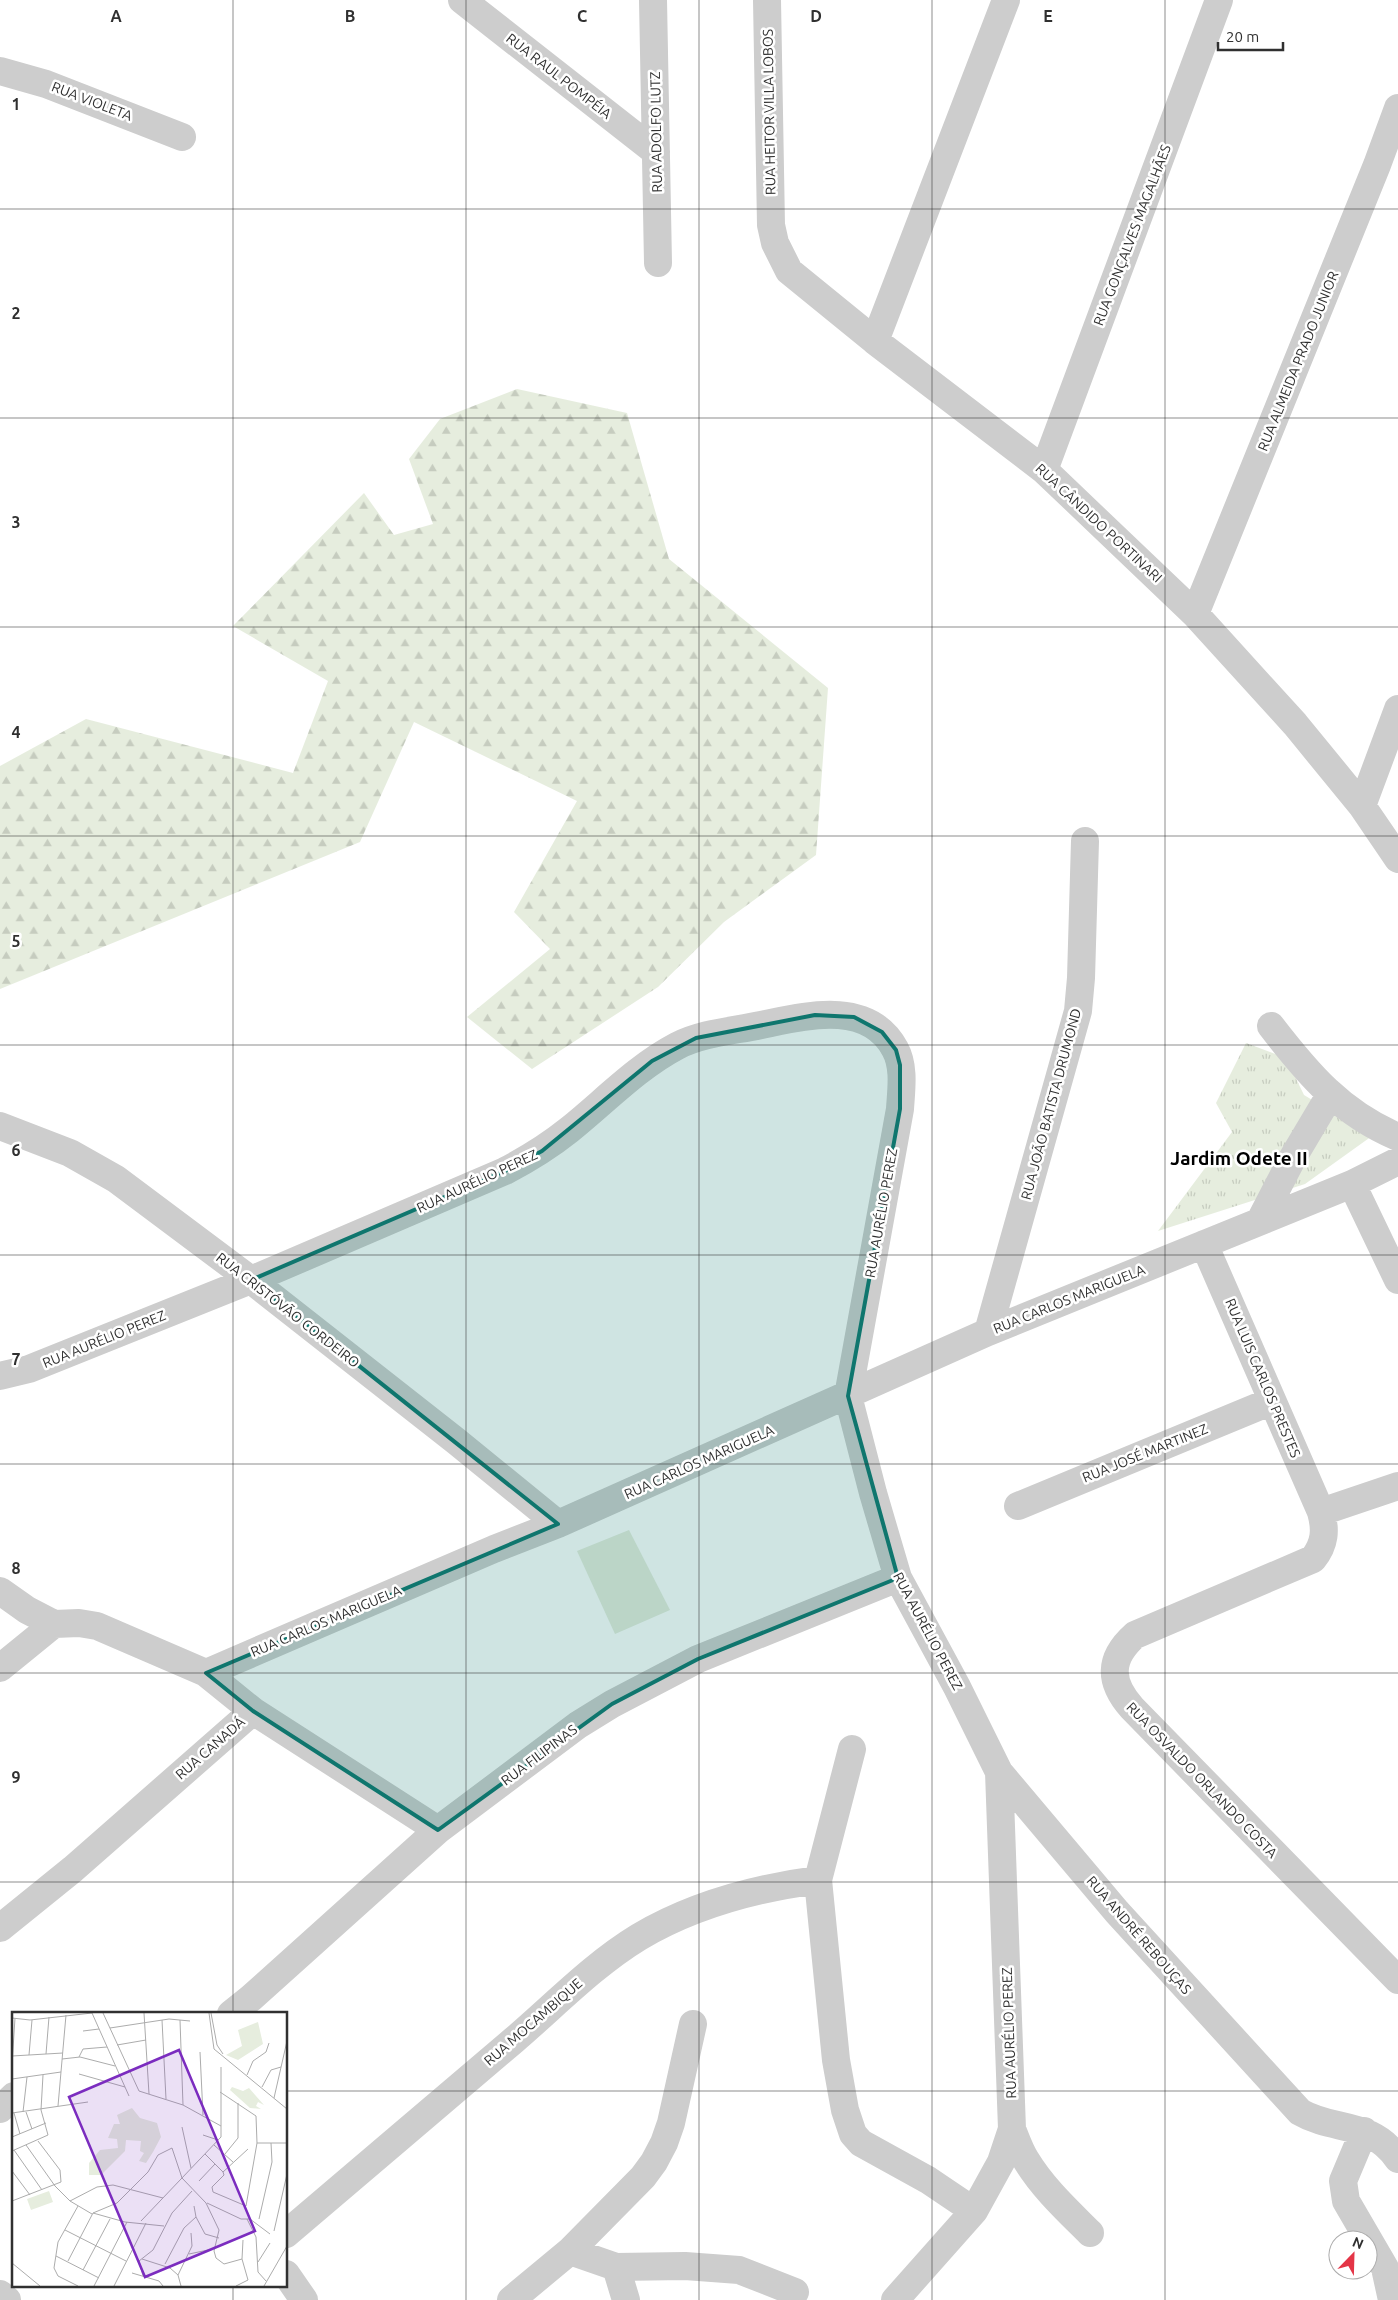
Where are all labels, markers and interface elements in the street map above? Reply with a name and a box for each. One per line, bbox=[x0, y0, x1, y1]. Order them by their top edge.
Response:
text: A bbox=[110, 7, 122, 25]
text: B bbox=[345, 7, 355, 25]
text: C bbox=[577, 7, 587, 25]
text: D bbox=[810, 7, 822, 25]
text: E bbox=[1043, 7, 1053, 25]
scale bar bbox=[1218, 20, 1283, 52]
text: 20 m bbox=[1226, 28, 1259, 45]
street label: RUA RAUL POMPÉIA bbox=[503, 29, 615, 122]
street label: RUA HEITOR VILLA LOBOS bbox=[760, 29, 778, 195]
street label: RUA ADOLFO LUTZ bbox=[647, 71, 665, 193]
street label: RUA VIOLETA bbox=[49, 78, 135, 124]
text: 1 bbox=[11, 95, 21, 113]
street label: RUA GONÇALVES MAGALHÃES bbox=[1089, 142, 1174, 328]
street label: RUA ALMEIDA PRADO JUNIOR bbox=[1255, 268, 1342, 453]
text: 2 bbox=[11, 304, 21, 322]
street label: RUA CÂNDIDO PORTINARI bbox=[1033, 460, 1166, 586]
text: 3 bbox=[11, 513, 21, 531]
text: 4 bbox=[11, 723, 21, 741]
text: 5 bbox=[11, 932, 21, 950]
street label: RUA JOÃO BATISTA DRUMOND bbox=[1017, 1006, 1084, 1201]
text: 6 bbox=[11, 1141, 21, 1159]
street label: RUA AURÉLIO PEREZ bbox=[414, 1145, 540, 1216]
street label: RUA AURÉLIO PEREZ bbox=[861, 1147, 900, 1279]
district label: Jardim Odete II bbox=[1170, 1147, 1308, 1169]
street label: RUA CRISTÓVÃO CORDEIRO bbox=[213, 1248, 363, 1371]
street label: RUA CARLOS MARIGUELA bbox=[991, 1261, 1147, 1337]
street label: RUA LUIS CARLOS PRESTES bbox=[1222, 1296, 1304, 1460]
street label: RUA AURÉLIO PEREZ bbox=[40, 1306, 168, 1371]
text: 7 bbox=[11, 1350, 21, 1368]
street label: RUA JOSÉ MARTINEZ bbox=[1080, 1420, 1210, 1485]
street label: RUA CARLOS MARIGUELA bbox=[622, 1422, 776, 1502]
text: 8 bbox=[11, 1559, 21, 1577]
street label: RUA AURÉLIO PEREZ bbox=[890, 1569, 967, 1693]
street label: RUA CARLOS MARIGUELA bbox=[248, 1582, 404, 1660]
street label: RUA OSVALDO ORLANDO COSTA bbox=[1123, 1699, 1281, 1861]
street label: RUA CANADÁ bbox=[171, 1713, 248, 1782]
street label: RUA FILIPINAS bbox=[498, 1721, 580, 1789]
text: 9 bbox=[11, 1768, 21, 1786]
street label: RUA ANDRÉ REBOUÇAS bbox=[1083, 1872, 1195, 1997]
street label: RUA AURÉLIO PEREZ bbox=[998, 1967, 1019, 2099]
street label: RUA MOCAMBIQUE bbox=[481, 1975, 585, 2069]
inset map bbox=[12, 2012, 288, 2288]
north arrow bbox=[1328, 2230, 1378, 2280]
text: N bbox=[1350, 2234, 1366, 2252]

